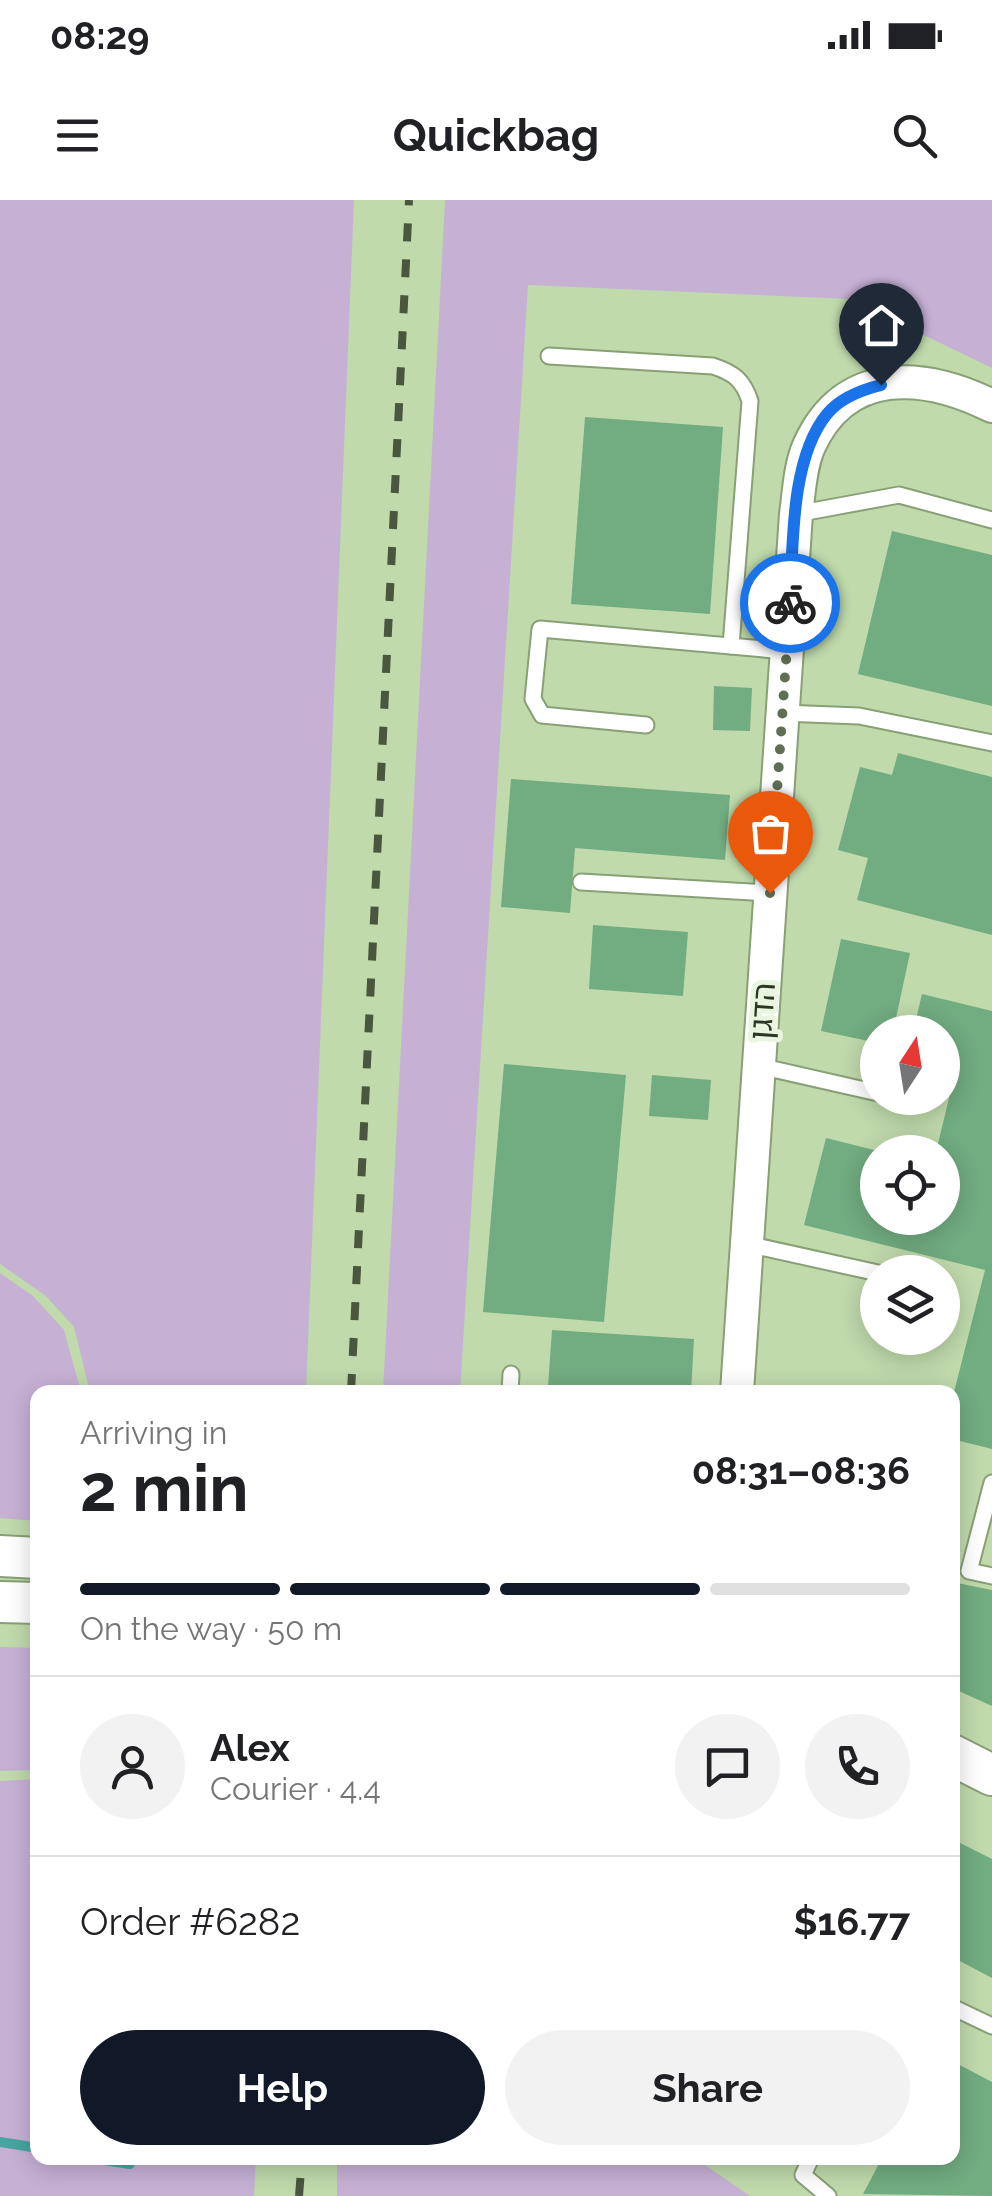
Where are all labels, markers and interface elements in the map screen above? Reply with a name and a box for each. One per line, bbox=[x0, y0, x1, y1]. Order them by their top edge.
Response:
text: 08:29 bbox=[50, 13, 149, 58]
icon: menu bbox=[50, 108, 105, 163]
icon: search bbox=[887, 108, 942, 163]
text: Quickbag bbox=[393, 109, 599, 162]
pin bbox=[839, 283, 924, 386]
icon: home bbox=[854, 298, 909, 353]
courier bbox=[740, 553, 840, 653]
icon: bike bbox=[763, 576, 818, 631]
pin bbox=[728, 791, 813, 894]
icon: bag bbox=[743, 806, 798, 861]
street label: הדגן bbox=[741, 981, 782, 1041]
north arrow bbox=[860, 1015, 960, 1115]
map controls bbox=[860, 1015, 960, 1355]
button: locate bbox=[860, 1135, 960, 1235]
button: layers bbox=[860, 1255, 960, 1355]
text: Arriving in bbox=[80, 1414, 227, 1451]
text: 08:31–08:36 bbox=[692, 1448, 910, 1493]
text: 2 min bbox=[80, 1450, 249, 1526]
text: On the way · 50 m bbox=[80, 1610, 342, 1647]
button: person bbox=[80, 1714, 185, 1819]
button: chat bbox=[675, 1714, 780, 1819]
button: phone bbox=[805, 1714, 910, 1819]
text: Alex bbox=[210, 1725, 290, 1770]
text: Courier · 4.4 bbox=[210, 1770, 381, 1807]
text: Order #6282 bbox=[80, 1899, 300, 1944]
text: $16.77 bbox=[793, 1899, 910, 1944]
button: Help bbox=[80, 2030, 485, 2145]
button: Share bbox=[505, 2030, 910, 2145]

